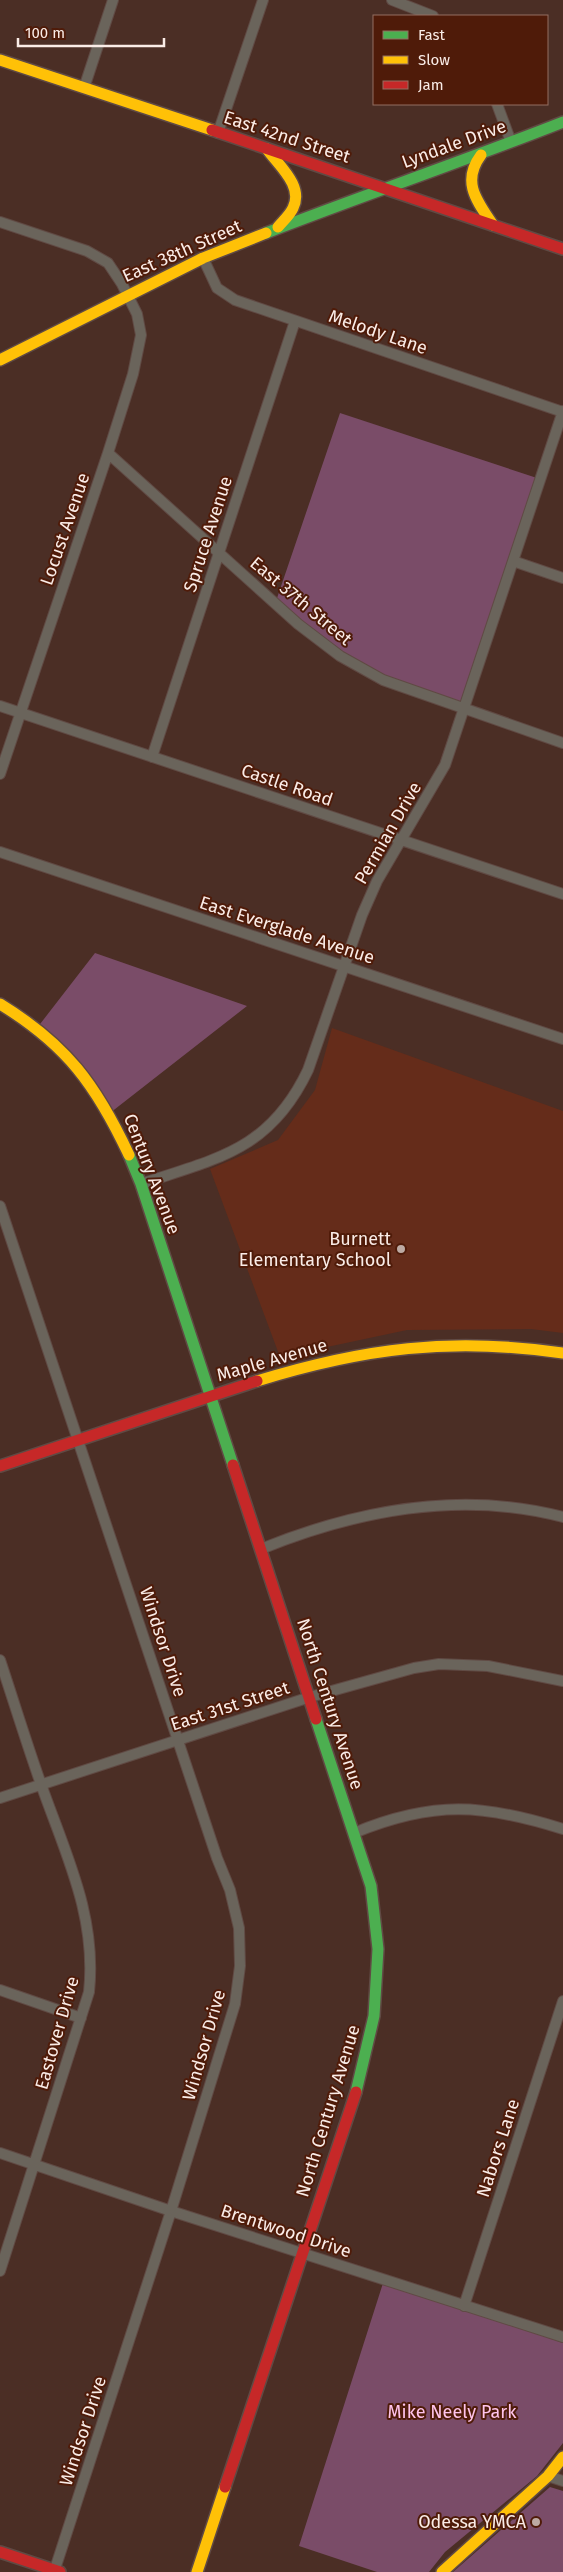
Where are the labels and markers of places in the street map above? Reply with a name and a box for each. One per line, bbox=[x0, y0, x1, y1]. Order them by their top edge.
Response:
place label: Burnett Elementary School bbox=[239, 1228, 391, 1271]
marker: Burnett Elementary School bbox=[395, 1243, 407, 1255]
place label: Odessa YMCA bbox=[418, 2511, 527, 2533]
marker: Odessa YMCA bbox=[530, 2516, 542, 2528]

